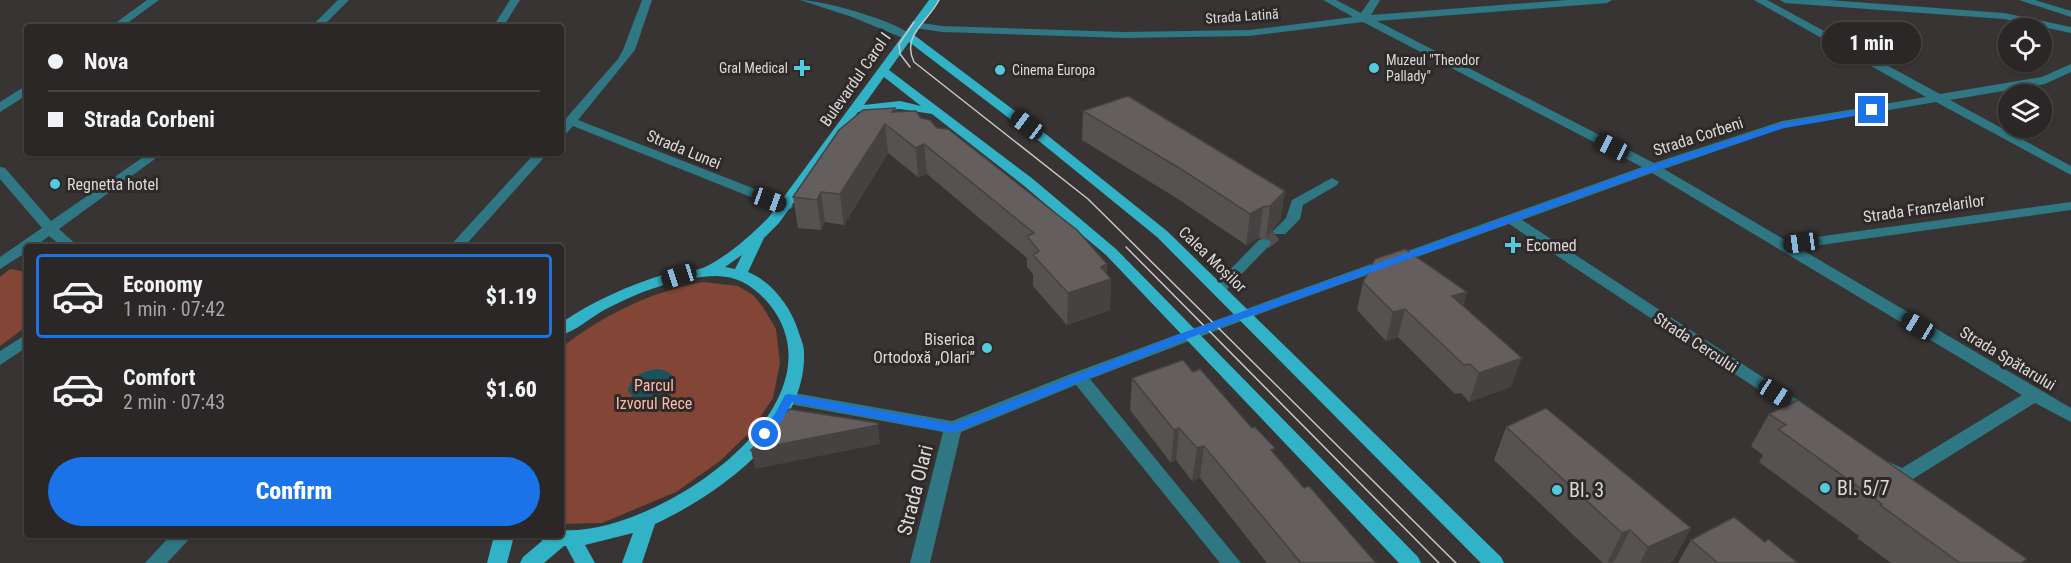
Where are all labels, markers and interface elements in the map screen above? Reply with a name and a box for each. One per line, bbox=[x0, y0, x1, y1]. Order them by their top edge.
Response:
street label: Strada Latină bbox=[1205, 5, 1279, 27]
map controls bbox=[1998, 18, 2052, 138]
button: locate bbox=[1998, 18, 2052, 72]
callout: 1 min bbox=[1822, 23, 1922, 65]
street label: Bulevardul Carol I bbox=[816, 29, 895, 130]
text: 1 min bbox=[1849, 31, 1894, 55]
text: Nova bbox=[84, 49, 128, 74]
place label: Muzeul "Theodor Pallady" bbox=[1386, 52, 1480, 84]
marker: Gral Medical bbox=[793, 59, 811, 77]
place label: Gral Medical bbox=[719, 60, 788, 76]
marker: Muzeul "Theodor Pallady" bbox=[1367, 61, 1381, 75]
place label: Cinema Europa bbox=[1012, 62, 1095, 78]
marker: Cinema Europa bbox=[993, 63, 1007, 77]
button: layers bbox=[1998, 84, 2052, 138]
route end bbox=[1858, 96, 1885, 123]
text: Strada Corbeni bbox=[84, 107, 215, 132]
car bbox=[1007, 107, 1047, 143]
street label: Strada Corbeni bbox=[1651, 113, 1745, 160]
street label: Strada Lunei bbox=[644, 126, 724, 173]
car bbox=[1592, 131, 1632, 163]
place label: Regnetta hotel bbox=[67, 175, 159, 194]
marker: Regnetta hotel bbox=[48, 177, 62, 191]
car bbox=[749, 185, 789, 215]
street label: Strada Franzelarilor bbox=[1862, 191, 1986, 226]
street label: Calea Moșilor bbox=[1174, 222, 1251, 297]
car bbox=[1782, 232, 1820, 254]
marker: Ecomed bbox=[1504, 236, 1522, 254]
place label: Ecomed bbox=[1526, 236, 1577, 255]
car bbox=[659, 262, 699, 290]
icon: car bbox=[51, 269, 105, 323]
text: Economy bbox=[123, 272, 203, 297]
text: $1.19 bbox=[486, 284, 537, 309]
text: 1 min · 07:42 bbox=[123, 297, 225, 321]
street label: Strada Cercului bbox=[1650, 308, 1741, 377]
car bbox=[1898, 309, 1938, 343]
street label: Strada Spătarului bbox=[1956, 322, 2059, 395]
place label: Biserica Ortodoxă „Olari” bbox=[873, 330, 975, 367]
marker: Biserica Ortodoxă „Olari” bbox=[980, 341, 994, 355]
icon: car bbox=[51, 362, 105, 416]
text: Comfort bbox=[123, 365, 196, 390]
park label: Parcul Izvorul Rece bbox=[616, 376, 692, 413]
car bbox=[1755, 376, 1795, 410]
text: $1.60 bbox=[486, 377, 537, 402]
text: 2 min · 07:43 bbox=[123, 390, 225, 414]
route start bbox=[751, 420, 778, 447]
street label: Strada Olari bbox=[892, 442, 938, 538]
button: Confirm bbox=[48, 457, 540, 526]
place label: Bl. 5/7 bbox=[1837, 476, 1890, 500]
place label: Bl. 3 bbox=[1569, 478, 1604, 502]
marker: Bl. 5/7 bbox=[1818, 481, 1832, 495]
marker: Bl. 3 bbox=[1550, 483, 1564, 497]

